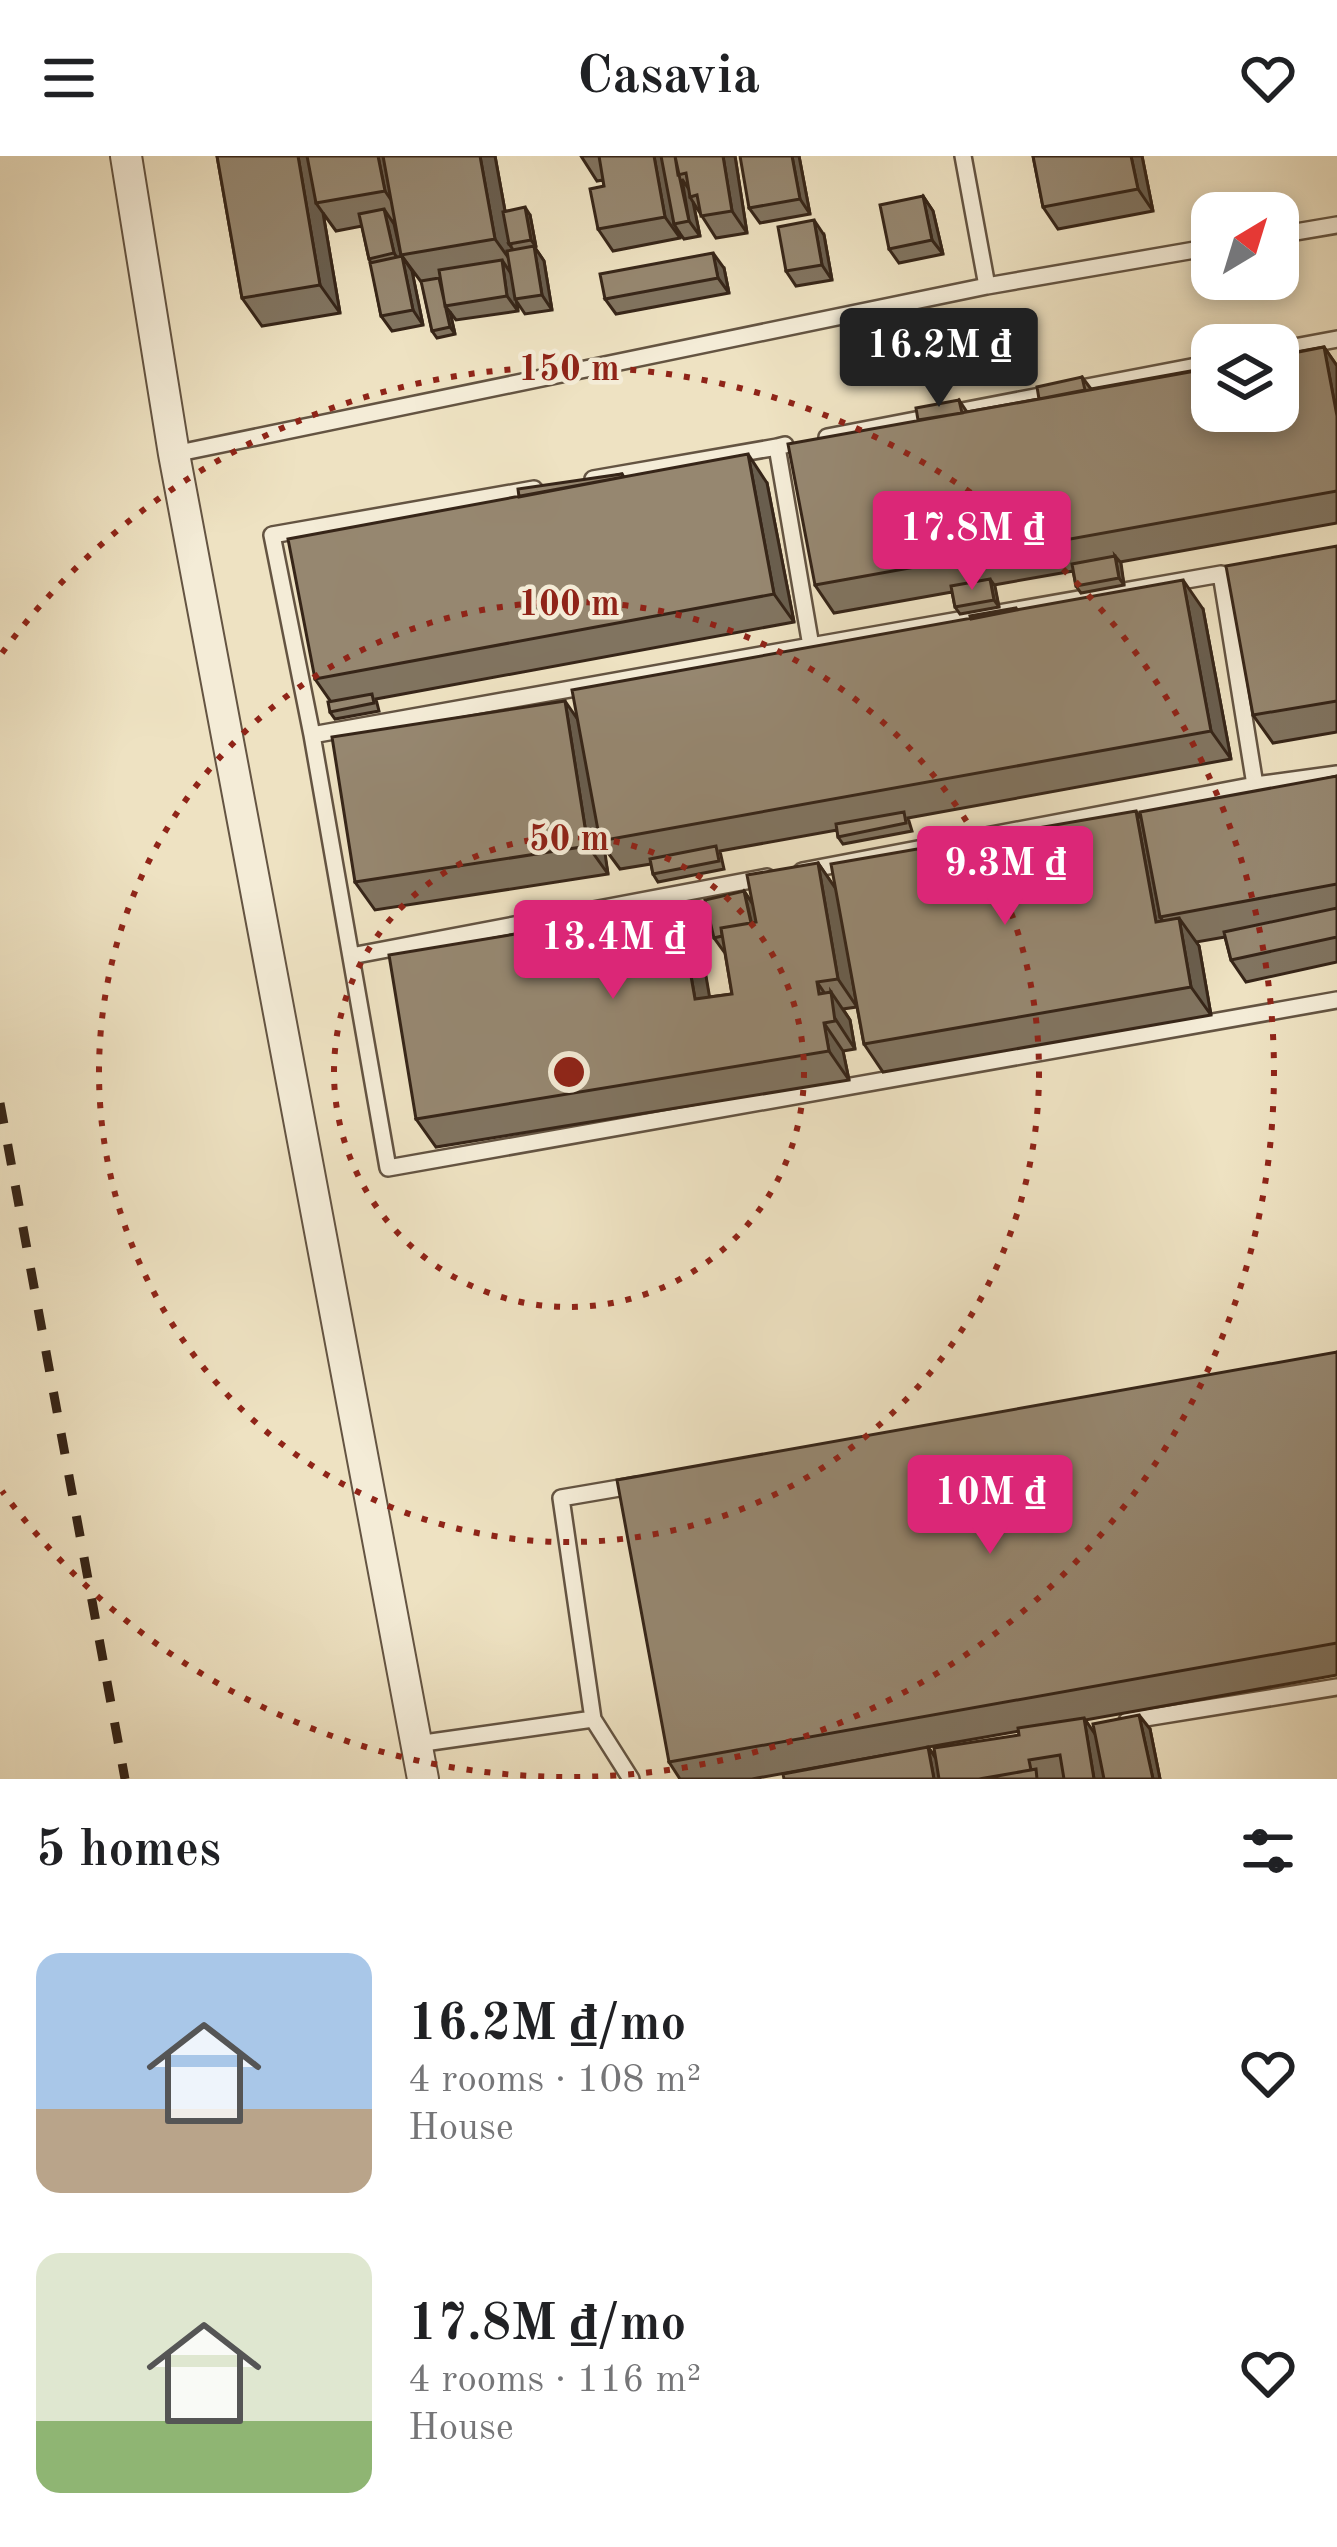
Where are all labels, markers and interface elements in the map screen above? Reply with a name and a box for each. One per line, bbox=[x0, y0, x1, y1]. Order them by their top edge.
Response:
icon: menu bbox=[36, 45, 102, 111]
icon: heart bbox=[1235, 45, 1301, 111]
text: Casavia bbox=[577, 51, 760, 105]
north arrow bbox=[1191, 192, 1299, 300]
map controls bbox=[1191, 192, 1299, 432]
pin: 16.2M ₫ bbox=[828, 308, 1050, 410]
button: layers bbox=[1191, 324, 1299, 432]
text: 16.2M ₫ bbox=[867, 327, 1011, 366]
text: 150 m bbox=[518, 353, 620, 389]
pin: 17.8M ₫ bbox=[861, 491, 1083, 593]
text: 17.8M ₫ bbox=[900, 510, 1044, 549]
text: 100 m bbox=[518, 588, 620, 624]
text: 50 m bbox=[529, 823, 609, 859]
pin: 9.3M ₫ bbox=[907, 826, 1103, 928]
text: 9.3M ₫ bbox=[944, 845, 1066, 884]
pin: 13.4M ₫ bbox=[502, 900, 724, 1002]
text: 13.4M ₫ bbox=[541, 919, 685, 958]
centre of rings bbox=[548, 1051, 590, 1093]
pin: 10M ₫ bbox=[906, 1455, 1074, 1557]
text: 10M ₫ bbox=[935, 1474, 1045, 1513]
icon: filters bbox=[1235, 1818, 1301, 1884]
text: 5 homes bbox=[36, 1826, 221, 1877]
text: 16.2M ₫/mo bbox=[408, 2000, 686, 2051]
icon: home bbox=[132, 2001, 276, 2145]
icon: heart bbox=[1235, 2040, 1301, 2106]
text: 4 rooms · 108 m² bbox=[408, 2061, 701, 2100]
text: House bbox=[408, 2109, 514, 2148]
text: 17.8M ₫/mo bbox=[408, 2300, 686, 2351]
icon: home bbox=[132, 2301, 276, 2445]
icon: heart bbox=[1235, 2340, 1301, 2406]
text: 4 rooms · 116 m² bbox=[408, 2361, 701, 2400]
text: House bbox=[408, 2409, 514, 2448]

